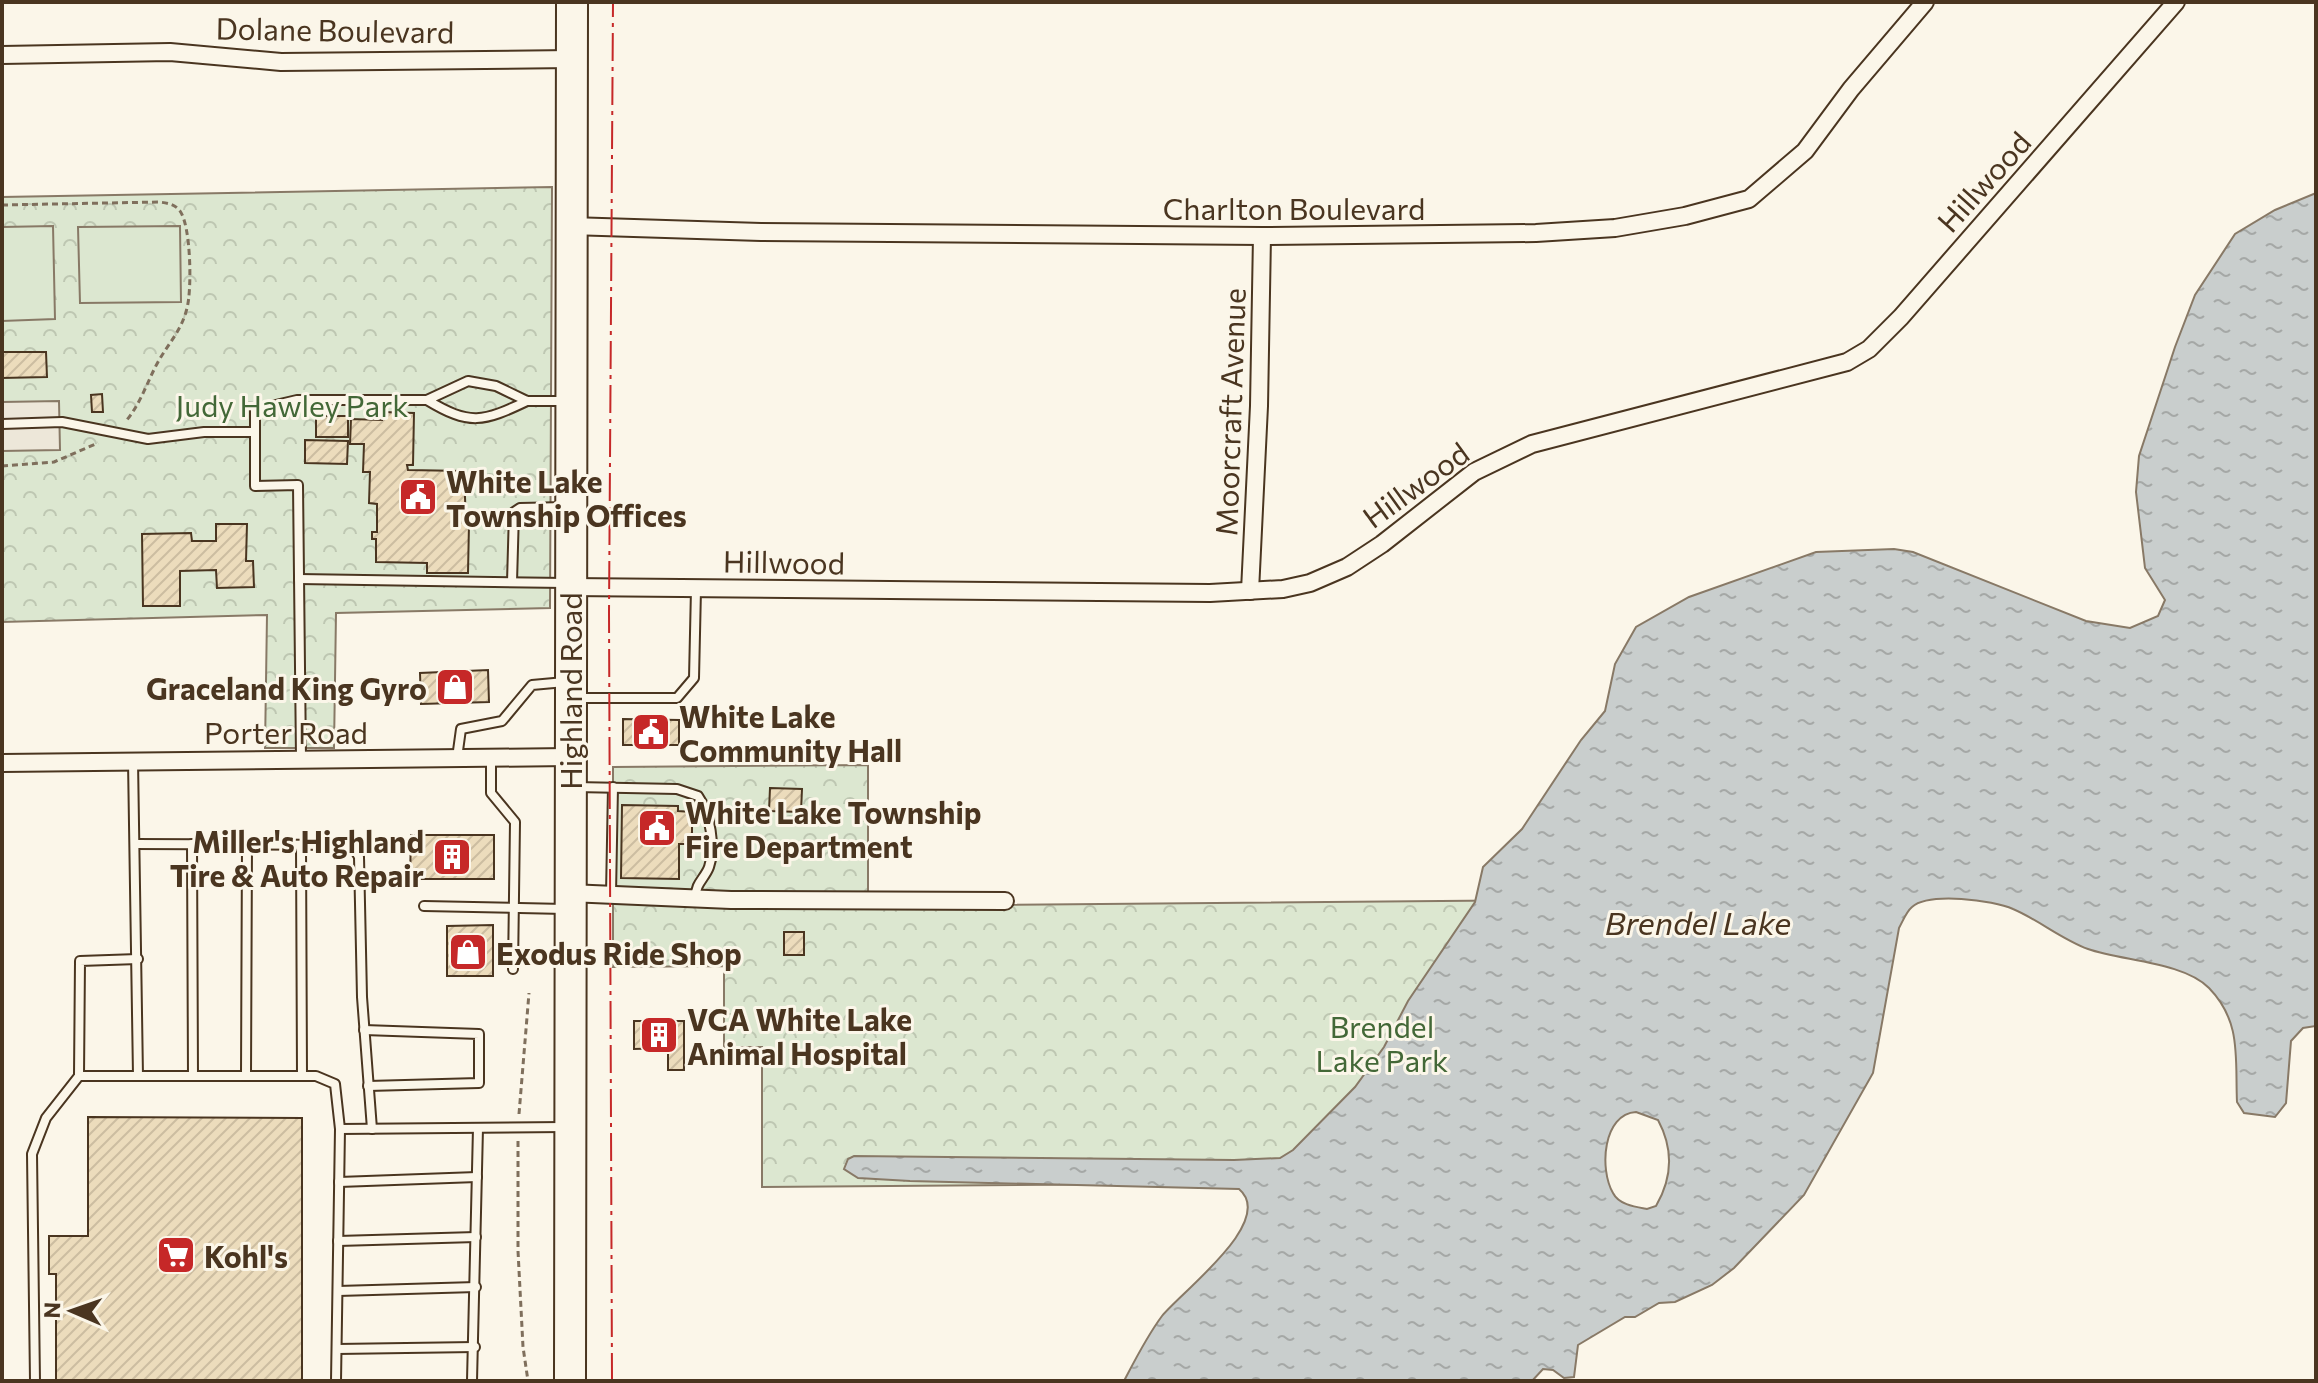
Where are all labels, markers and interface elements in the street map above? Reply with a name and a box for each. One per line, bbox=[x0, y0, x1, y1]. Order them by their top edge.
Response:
street label: Dolane Boulevard bbox=[215, 8, 455, 50]
street label: Hillwood bbox=[1928, 123, 2038, 239]
street label: Charlton Boulevard bbox=[1163, 189, 1425, 226]
street label: Moorcraft Avenue bbox=[1206, 287, 1252, 537]
park label: Judy Hawley Park bbox=[175, 386, 409, 423]
street label: Hillwood bbox=[1355, 433, 1475, 535]
place label: White Lake Township Offices bbox=[446, 462, 687, 533]
public building icon: White Lake Township Offices bbox=[397, 476, 439, 518]
street label: Hillwood bbox=[723, 541, 845, 581]
street label: Highland Road bbox=[551, 592, 588, 790]
shop icon: Graceland King Gyro bbox=[434, 666, 476, 708]
place label: Graceland King Gyro bbox=[146, 669, 427, 706]
place label: White Lake Community Hall bbox=[679, 697, 902, 768]
public building icon: White Lake Community Hall bbox=[630, 711, 672, 753]
street label: Porter Road bbox=[204, 713, 368, 750]
place label: White Lake Township Fire Department bbox=[685, 793, 982, 864]
public building icon: White Lake Township Fire Department bbox=[636, 807, 678, 849]
place label: Miller's Highland Tire & Auto Repair bbox=[170, 822, 424, 893]
building icon: Miller's Highland Tire & Auto Repair bbox=[431, 836, 473, 878]
water label: Brendel Lake bbox=[1605, 902, 1791, 942]
shop icon: Exodus Ride Shop bbox=[447, 931, 489, 973]
place label: Exodus Ride Shop bbox=[496, 934, 742, 971]
place label: VCA White Lake Animal Hospital bbox=[687, 1000, 912, 1071]
park label: Brendel Lake Park bbox=[1316, 1007, 1448, 1078]
building icon: VCA White Lake Animal Hospital bbox=[638, 1014, 680, 1056]
supermarket icon: Kohl's bbox=[155, 1234, 197, 1276]
place label: Kohl's bbox=[204, 1237, 288, 1274]
north arrow bbox=[32, 1271, 112, 1351]
text: N bbox=[38, 1302, 65, 1319]

